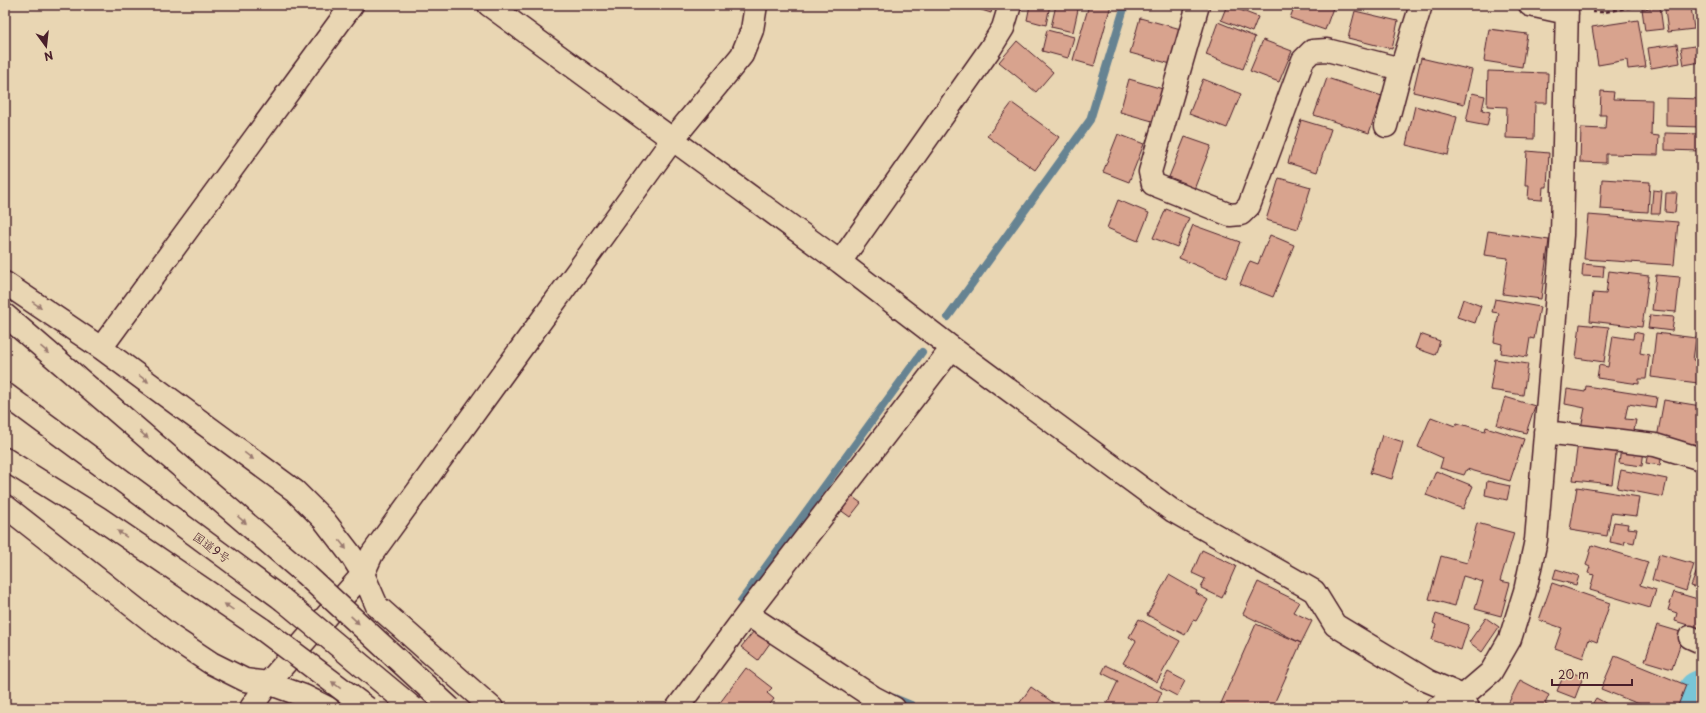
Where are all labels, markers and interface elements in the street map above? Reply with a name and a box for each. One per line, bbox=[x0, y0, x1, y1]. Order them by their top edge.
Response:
north arrow bbox=[26, 26, 66, 66]
text: N bbox=[42, 47, 55, 66]
one-way arrow bbox=[32, 301, 43, 309]
one-way arrow bbox=[41, 345, 50, 354]
one-way arrow bbox=[139, 375, 149, 383]
one-way arrow bbox=[139, 430, 149, 439]
one-way arrow bbox=[244, 452, 254, 460]
one-way arrow bbox=[236, 516, 247, 525]
street label: 国道9号 bbox=[189, 527, 235, 567]
one-way arrow bbox=[117, 530, 127, 538]
one-way arrow bbox=[339, 539, 347, 550]
one-way arrow bbox=[224, 603, 235, 611]
one-way arrow bbox=[349, 615, 360, 624]
scale bar bbox=[1552, 661, 1632, 687]
text: 20 m bbox=[1558, 665, 1589, 683]
one-way arrow bbox=[331, 680, 342, 689]

